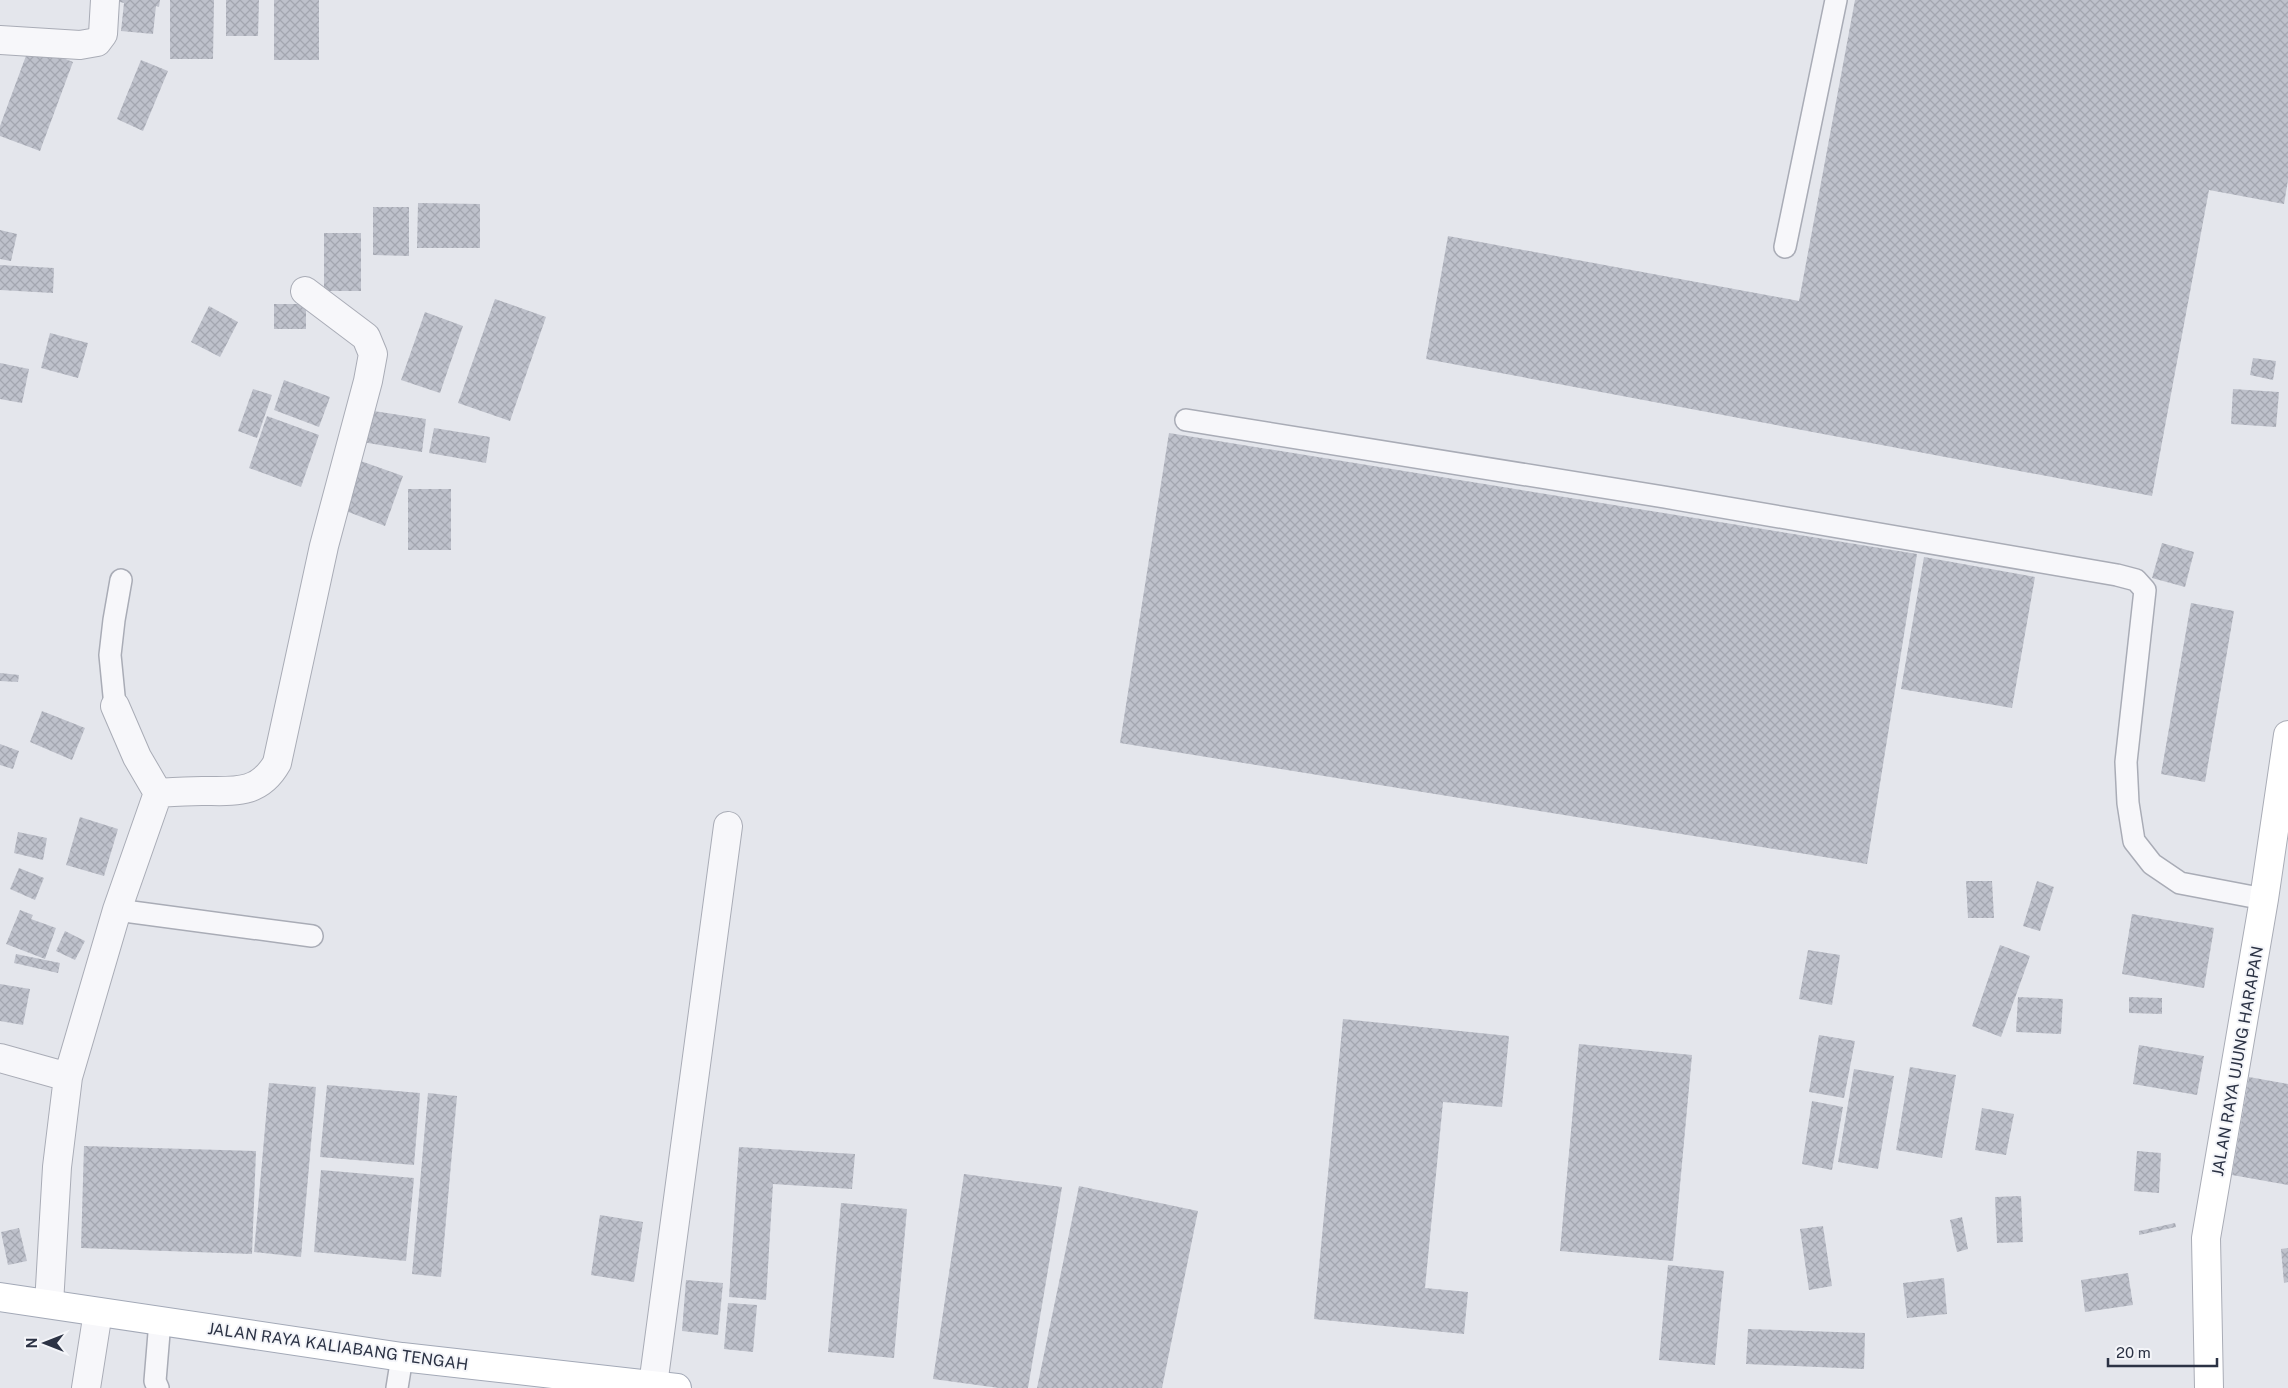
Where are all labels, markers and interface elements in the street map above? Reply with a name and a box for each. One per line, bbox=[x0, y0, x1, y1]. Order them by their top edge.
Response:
street label: JALAN RAYA UJUNG HARAPAN bbox=[2208, 945, 2267, 1178]
north arrow bbox=[20, 1318, 70, 1368]
street label: JALAN RAYA KALIABANG TENGAH bbox=[206, 1319, 469, 1374]
scale bar bbox=[2108, 1336, 2217, 1368]
text: N bbox=[24, 1338, 40, 1348]
text: 20 m bbox=[2116, 1344, 2151, 1361]

